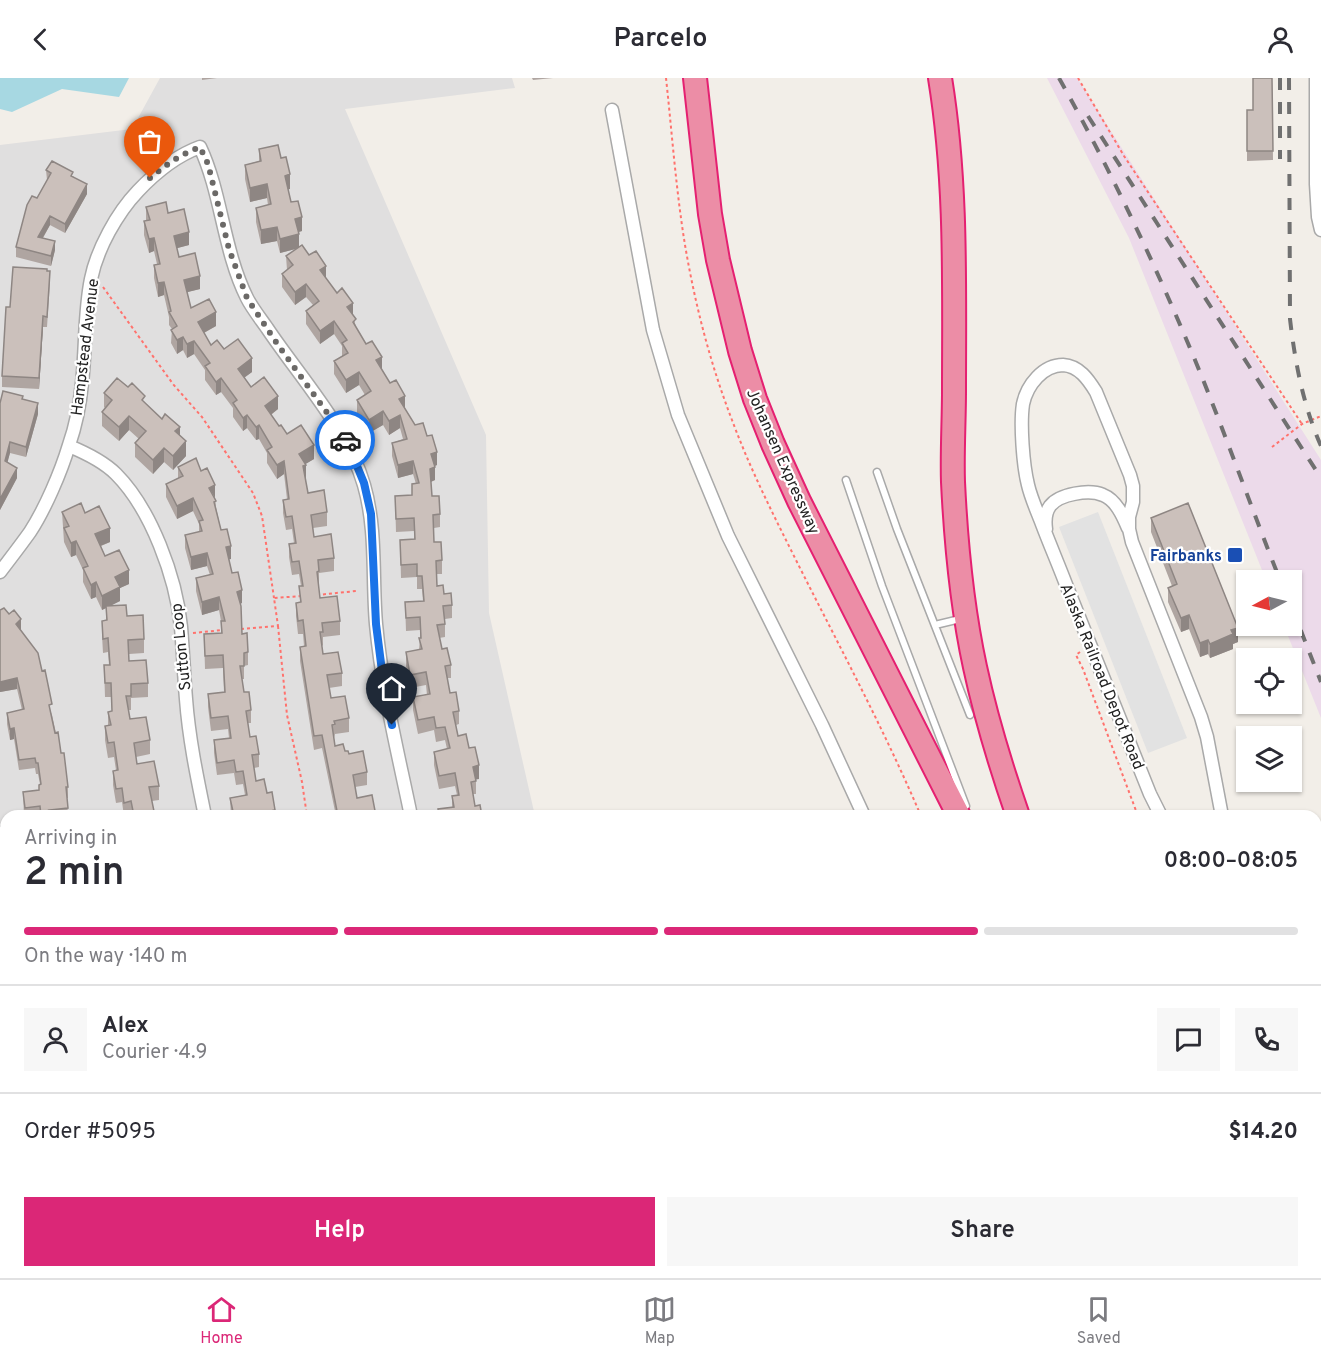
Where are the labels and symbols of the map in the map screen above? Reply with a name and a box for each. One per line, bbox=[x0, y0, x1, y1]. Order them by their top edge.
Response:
pin bbox=[124, 116, 175, 178]
street label: Hampstead Avenue bbox=[68, 278, 104, 417]
street label: Johansen Expressway bbox=[741, 386, 823, 538]
courier bbox=[315, 410, 375, 470]
marker: Fairbanks bbox=[1226, 546, 1244, 564]
place label: Fairbanks bbox=[1150, 547, 1222, 567]
north arrow bbox=[1236, 570, 1302, 636]
street label: Alaska Railroad Depot Road bbox=[1055, 581, 1148, 773]
street label: Sutton Loop bbox=[167, 602, 197, 692]
pin bbox=[366, 663, 417, 725]

